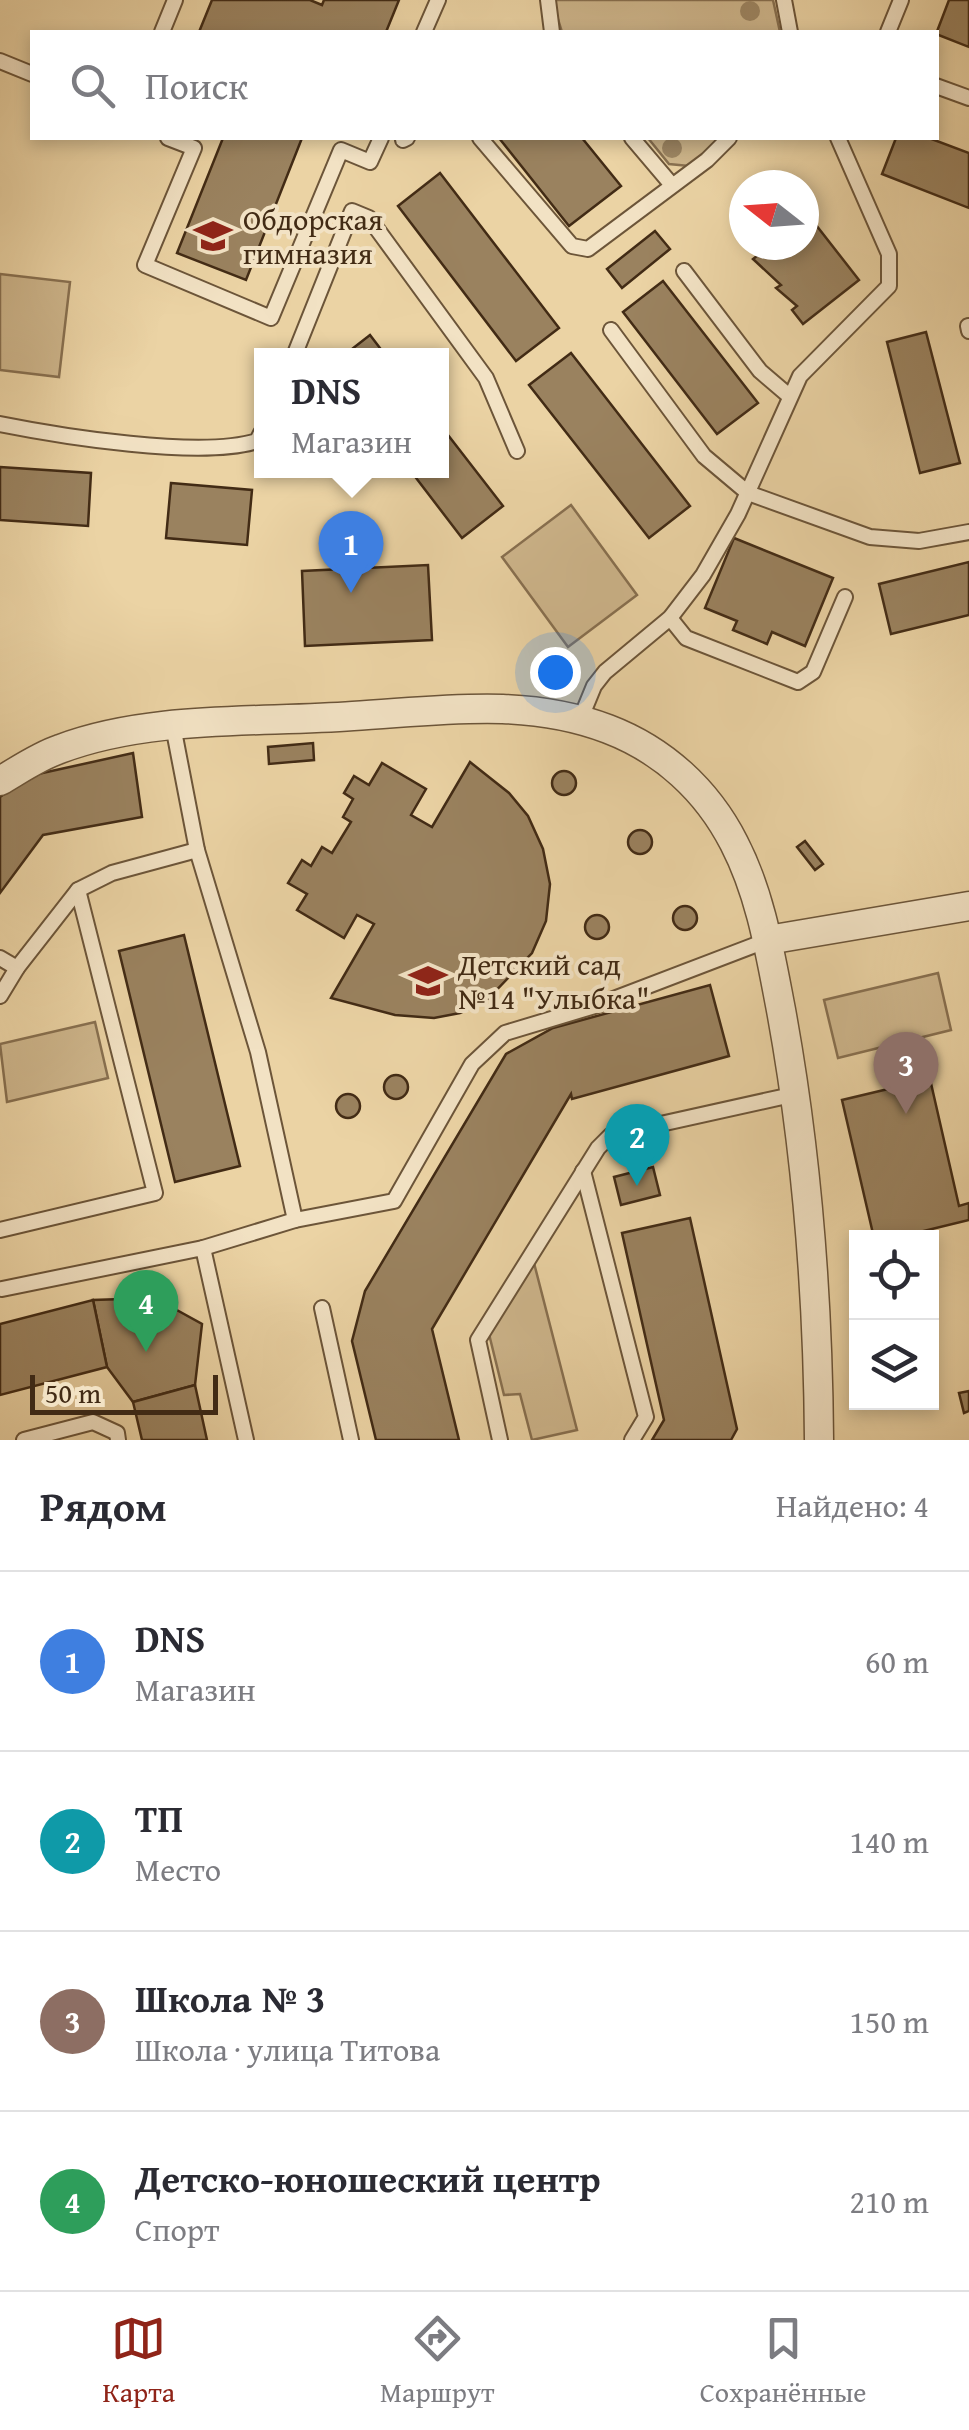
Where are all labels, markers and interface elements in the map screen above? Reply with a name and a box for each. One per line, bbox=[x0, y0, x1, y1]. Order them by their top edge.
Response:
search box bbox=[30, 30, 939, 140]
text: Поиск bbox=[145, 57, 248, 113]
icon: search bbox=[65, 58, 120, 113]
north arrow bbox=[729, 170, 819, 260]
place label: Обдорская гимназия bbox=[243, 197, 383, 275]
school or university icon: Обдорская гимназия bbox=[192, 215, 234, 257]
popup bbox=[254, 348, 449, 478]
text: DNS bbox=[291, 362, 361, 418]
text: Магазин bbox=[291, 418, 412, 465]
pin: 1 bbox=[318, 510, 384, 593]
your location bbox=[530, 647, 581, 698]
place label: Детский сад №14 "Улыбка" bbox=[457, 942, 649, 1020]
school or university icon: Детский сад №14 "Улыбка" bbox=[407, 960, 449, 1002]
pin: 3 bbox=[874, 1032, 938, 1114]
pin: 2 bbox=[604, 1104, 670, 1186]
map controls bbox=[849, 1230, 939, 1410]
button: locate bbox=[849, 1230, 939, 1320]
pin: 4 bbox=[114, 1270, 178, 1352]
button: layers bbox=[849, 1320, 939, 1410]
scale bar bbox=[30, 1370, 218, 1414]
text: 50 m bbox=[45, 1372, 101, 1413]
text: Рядом bbox=[40, 1475, 167, 1536]
text: Найдено: 4 bbox=[776, 1482, 929, 1529]
text: DNS bbox=[135, 1610, 205, 1666]
text: 1 bbox=[64, 1638, 81, 1685]
text: 60 m bbox=[865, 1638, 929, 1685]
text: Магазин bbox=[135, 1666, 256, 1713]
text: ТП bbox=[135, 1790, 183, 1846]
text: 2 bbox=[64, 1818, 81, 1865]
text: 140 m bbox=[850, 1818, 929, 1865]
text: Место bbox=[135, 1846, 221, 1893]
text: Школа № 3 bbox=[135, 1970, 326, 2026]
text: 3 bbox=[64, 1998, 81, 2045]
text: 150 m bbox=[850, 1998, 929, 2045]
text: Школа · улица Титова bbox=[135, 2026, 440, 2073]
text: Детско-юношеский центр bbox=[135, 2150, 601, 2206]
text: 4 bbox=[64, 2178, 81, 2225]
text: 210 m bbox=[850, 2178, 929, 2225]
text: Спорт bbox=[135, 2206, 219, 2253]
tab: Карта bbox=[103, 2311, 175, 2412]
tab: Маршрут bbox=[380, 2311, 495, 2412]
tab: Сохранённые bbox=[700, 2311, 866, 2412]

